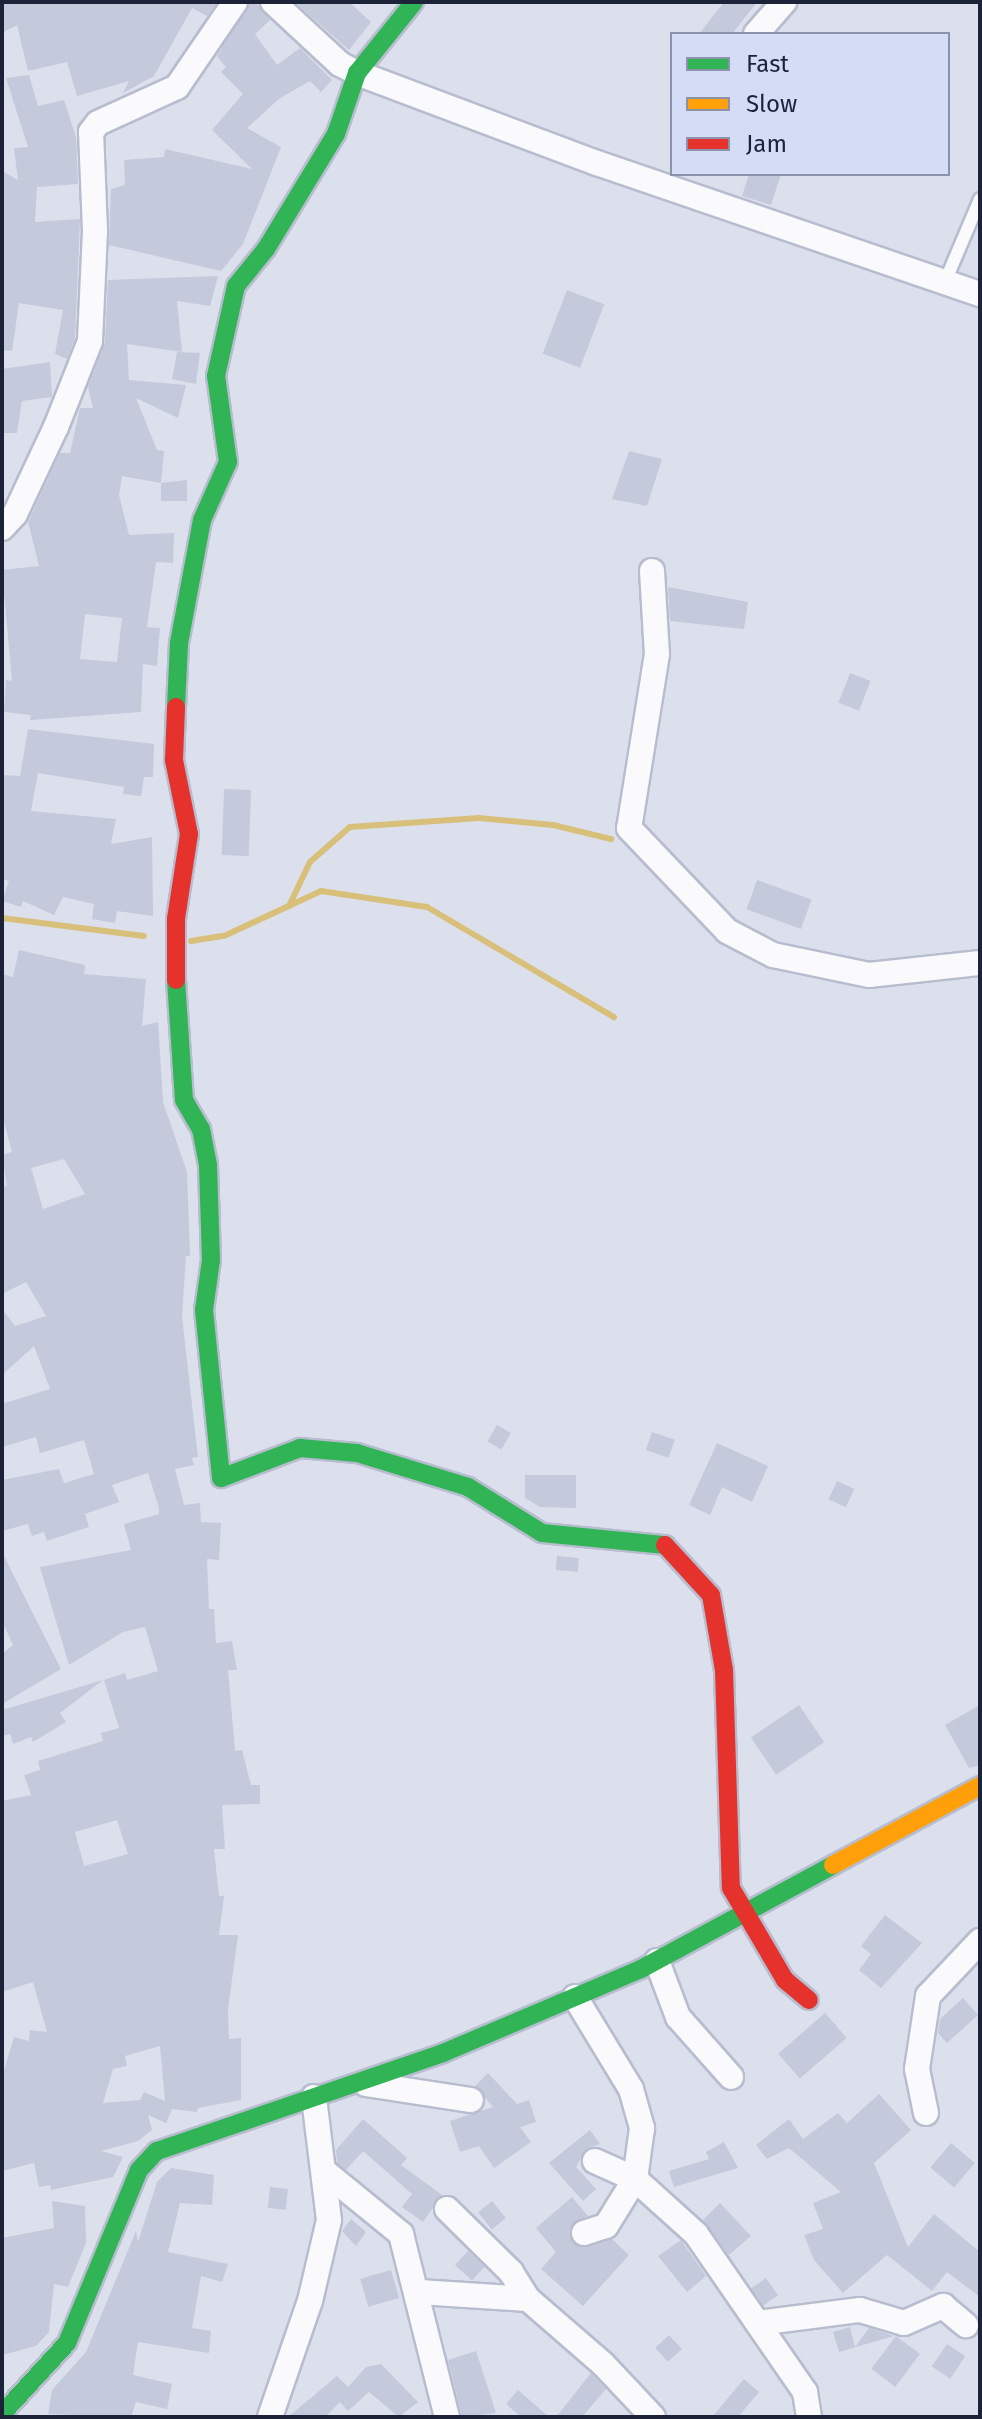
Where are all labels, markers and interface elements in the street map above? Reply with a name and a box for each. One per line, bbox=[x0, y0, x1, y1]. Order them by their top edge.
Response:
legend bbox=[670, 32, 950, 176]
text: Fast bbox=[746, 50, 789, 78]
text: Slow bbox=[746, 90, 797, 118]
text: Jam bbox=[746, 130, 787, 158]

